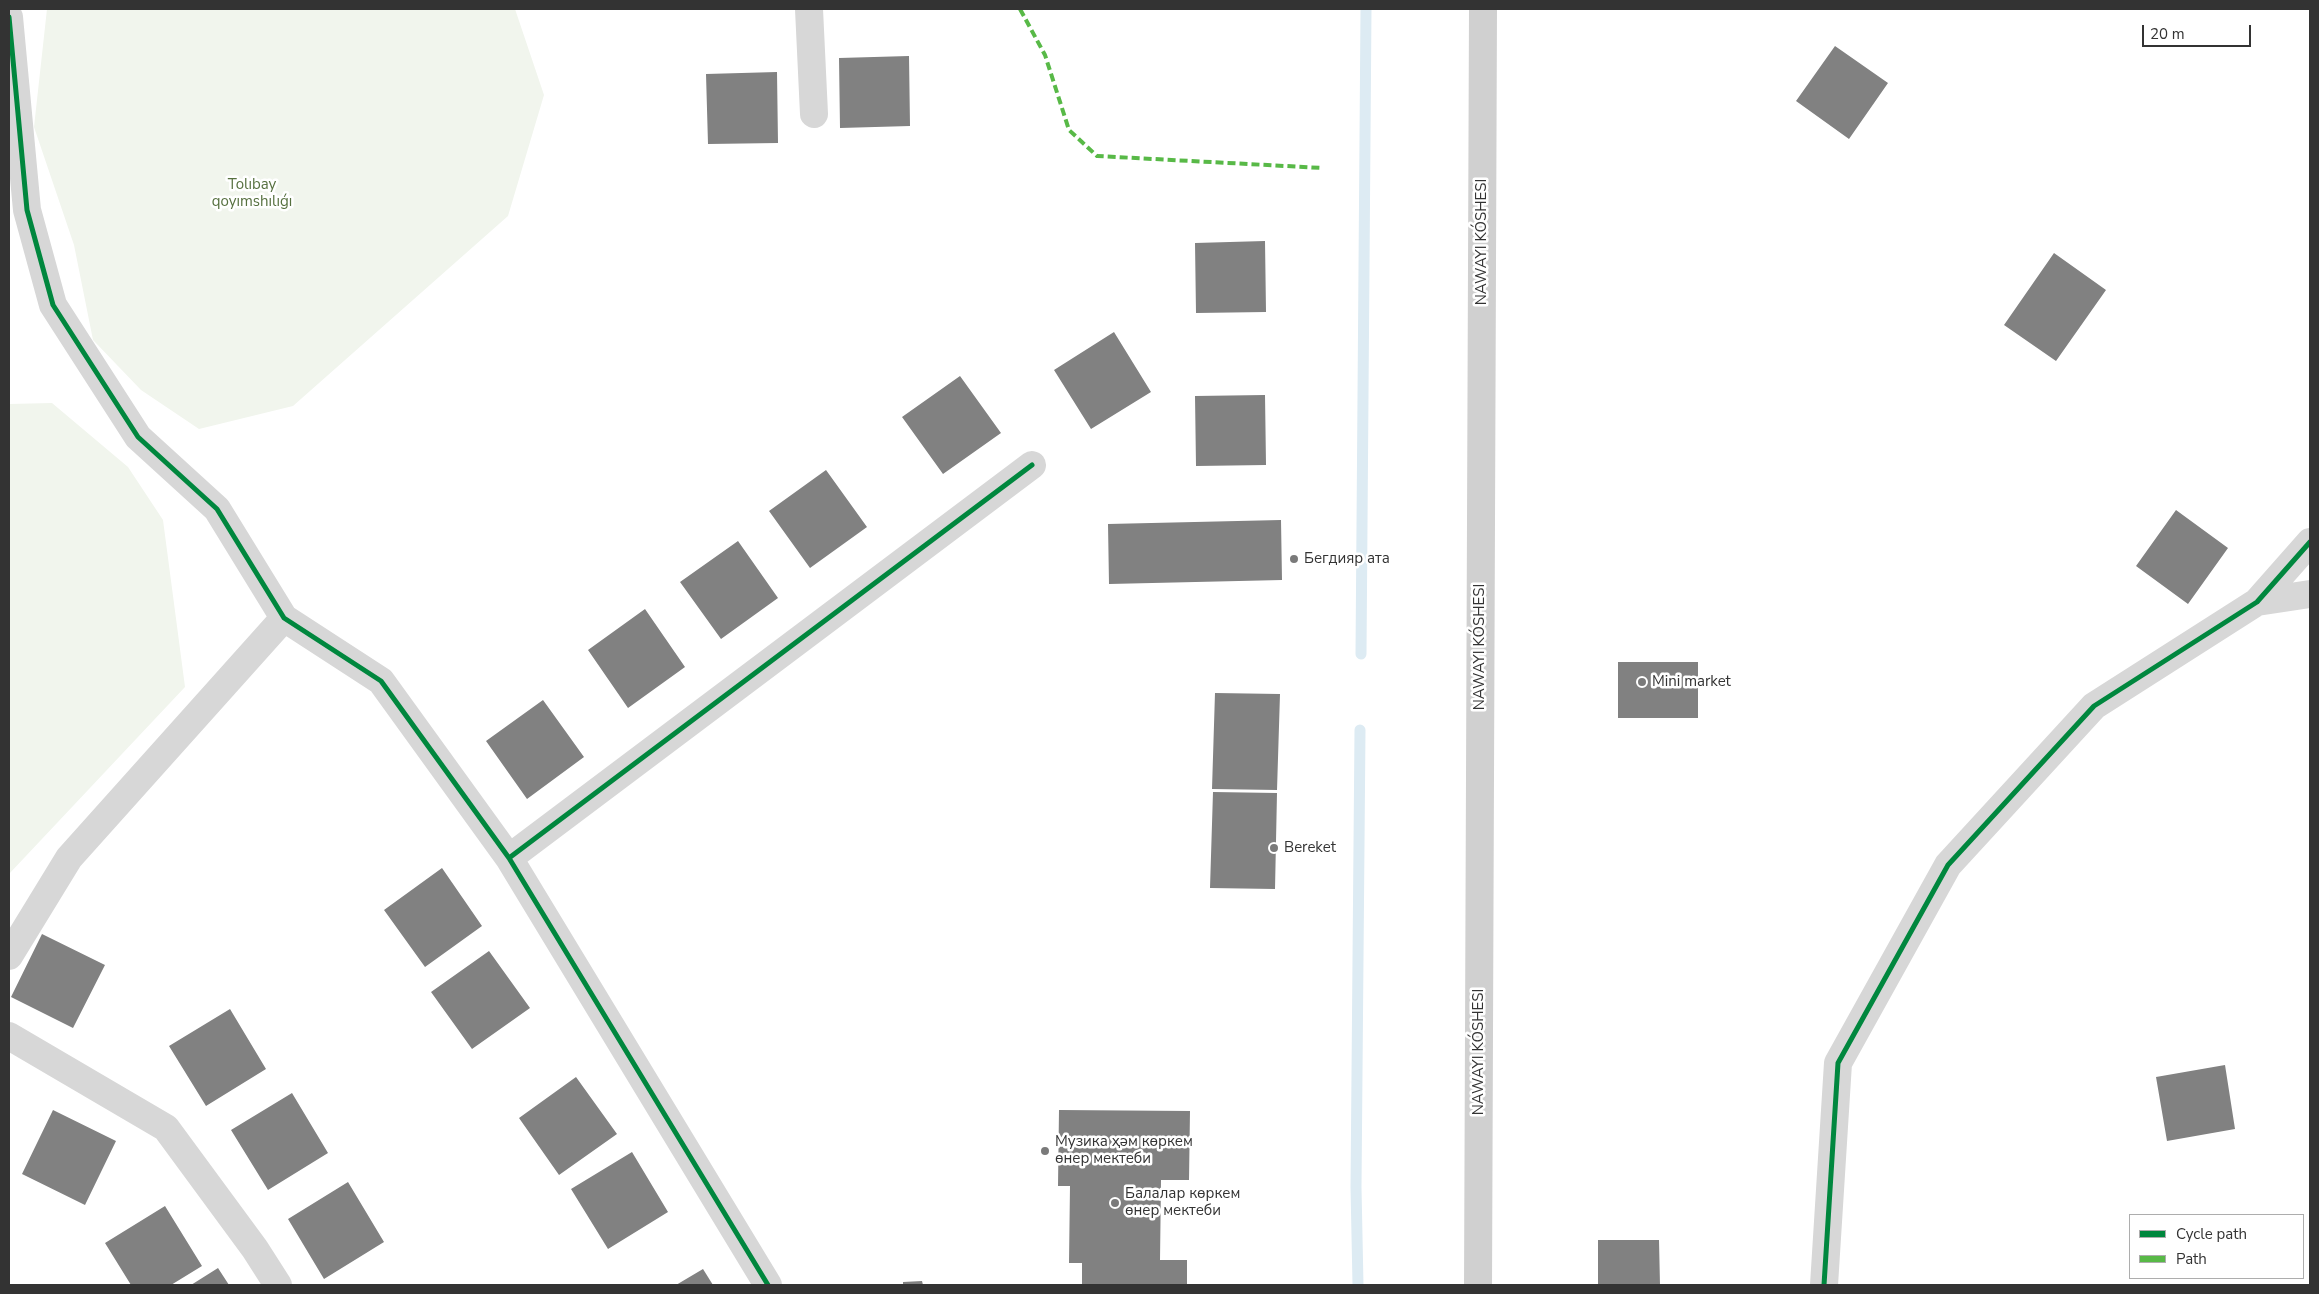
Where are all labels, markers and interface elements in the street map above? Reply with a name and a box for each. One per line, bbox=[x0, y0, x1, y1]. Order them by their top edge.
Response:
scale bar bbox=[2144, 15, 2253, 47]
text: 20 m bbox=[2150, 24, 2185, 44]
park label: Tolıbay qoyımshılıǵı bbox=[212, 176, 292, 211]
street label: NAWAYI KÓSHESI bbox=[1473, 179, 1491, 305]
place label: Бегдияр ата bbox=[1304, 550, 1390, 568]
marker: Бегдияр ата bbox=[1288, 553, 1300, 565]
street label: NAWAYI KÓSHESI bbox=[1471, 584, 1489, 710]
place label: Mini market bbox=[1652, 673, 1731, 691]
marker: Mini market bbox=[1636, 676, 1648, 688]
place label: Bereket bbox=[1284, 839, 1336, 857]
marker: Bereket bbox=[1268, 842, 1280, 854]
street label: NAWAYI KÓSHESI bbox=[1470, 989, 1488, 1115]
place label: Музика ҳәм көркем өнер мектеби bbox=[1055, 1133, 1193, 1168]
marker: Музика ҳәм көркем өнер мектеби bbox=[1039, 1145, 1051, 1157]
place label: Балалар көркем өнер мектеби bbox=[1125, 1185, 1240, 1220]
marker: Балалар көркем өнер мектеби bbox=[1109, 1197, 1121, 1209]
legend bbox=[2129, 1214, 2304, 1279]
text: Cycle path bbox=[2176, 1224, 2247, 1244]
text: Path bbox=[2176, 1249, 2207, 1269]

